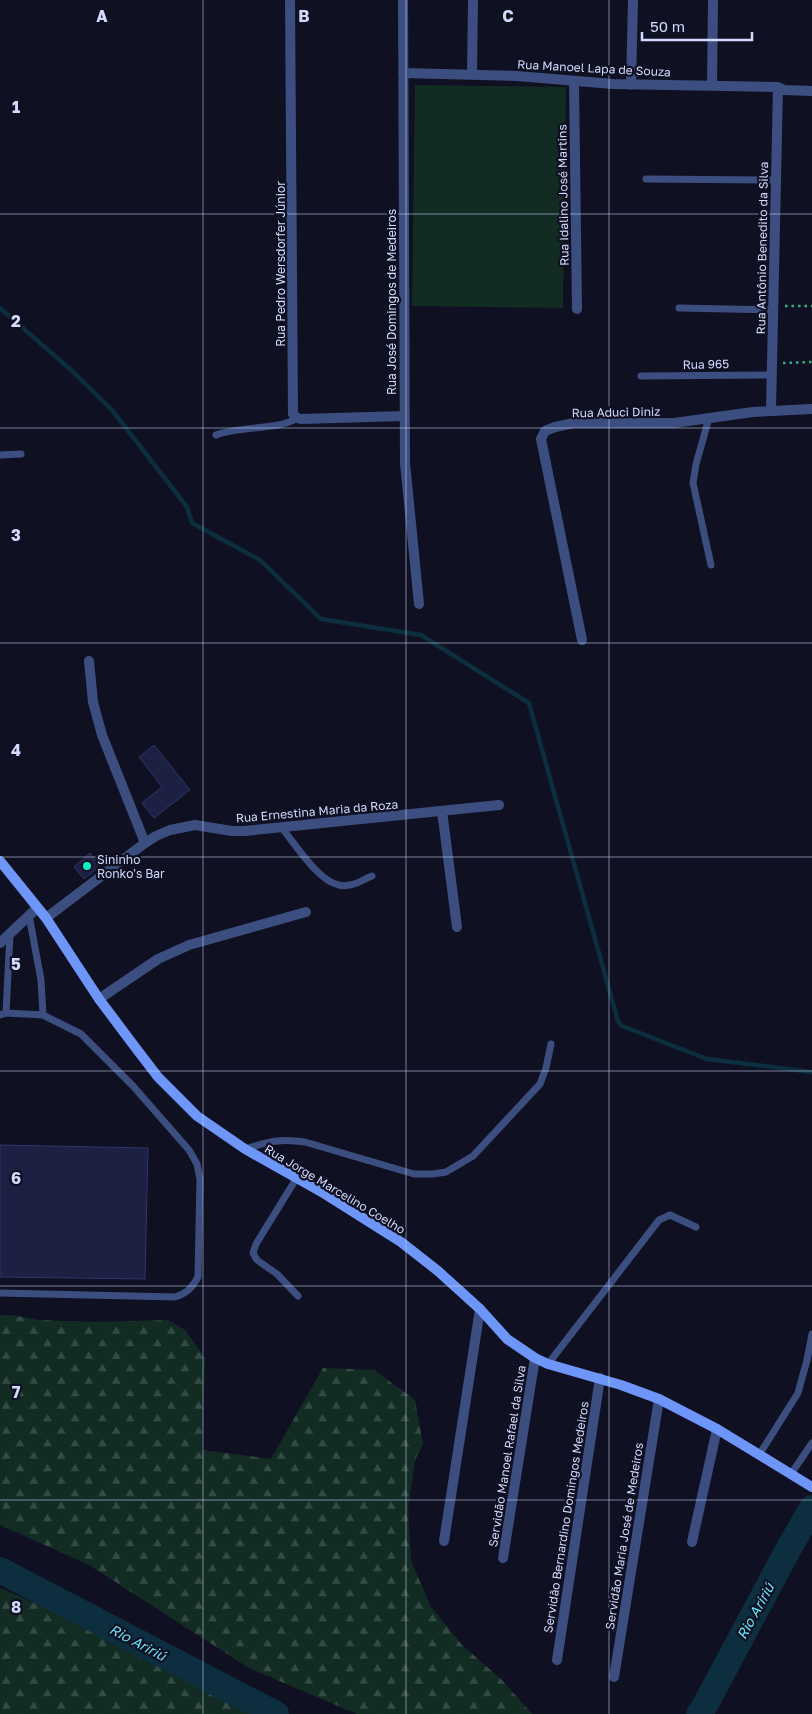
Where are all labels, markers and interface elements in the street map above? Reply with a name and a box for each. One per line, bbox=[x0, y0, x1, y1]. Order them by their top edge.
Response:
text: A bbox=[96, 6, 108, 26]
text: B bbox=[298, 6, 310, 26]
text: C bbox=[502, 6, 514, 26]
scale bar bbox=[642, 10, 752, 42]
text: 50 m bbox=[650, 17, 685, 35]
street label: Rua Manoel Lapa de Souza bbox=[517, 56, 671, 80]
text: 1 bbox=[12, 97, 20, 117]
street label: Rua Idalino José Martins bbox=[554, 124, 572, 266]
street label: Rua Antônio Benedito da Silva bbox=[753, 161, 771, 335]
street label: Rua Pedro Wersdorfer Júnior bbox=[273, 181, 288, 347]
street label: Rua José Domingos de Medeiros bbox=[384, 209, 399, 395]
text: 2 bbox=[11, 311, 21, 331]
street label: Rua 965 bbox=[683, 356, 729, 372]
street label: Rua Aduci Diniz bbox=[572, 404, 660, 420]
text: 3 bbox=[11, 525, 21, 545]
text: 4 bbox=[11, 740, 21, 760]
street label: Rua Ernestina Maria da Roza bbox=[235, 796, 399, 826]
place label: Sininho Ronko's Bar bbox=[97, 852, 165, 881]
marker: Sininho Ronko's Bar bbox=[81, 860, 93, 872]
text: 5 bbox=[11, 954, 21, 974]
street label: Rua Jorge Marcelino Coelho bbox=[262, 1141, 408, 1237]
text: 6 bbox=[11, 1168, 21, 1188]
street label: Servidão Manoel Rafael da Silva bbox=[485, 1364, 529, 1548]
text: 7 bbox=[12, 1382, 21, 1402]
street label: Servidão Bernardino Domingos Medeiros bbox=[540, 1400, 592, 1634]
street label: Servidão Maria José de Medeiros bbox=[602, 1441, 646, 1631]
water label: Rio Aririú bbox=[733, 1579, 778, 1642]
text: 8 bbox=[11, 1597, 21, 1617]
water label: Rio Aririú bbox=[107, 1620, 170, 1665]

